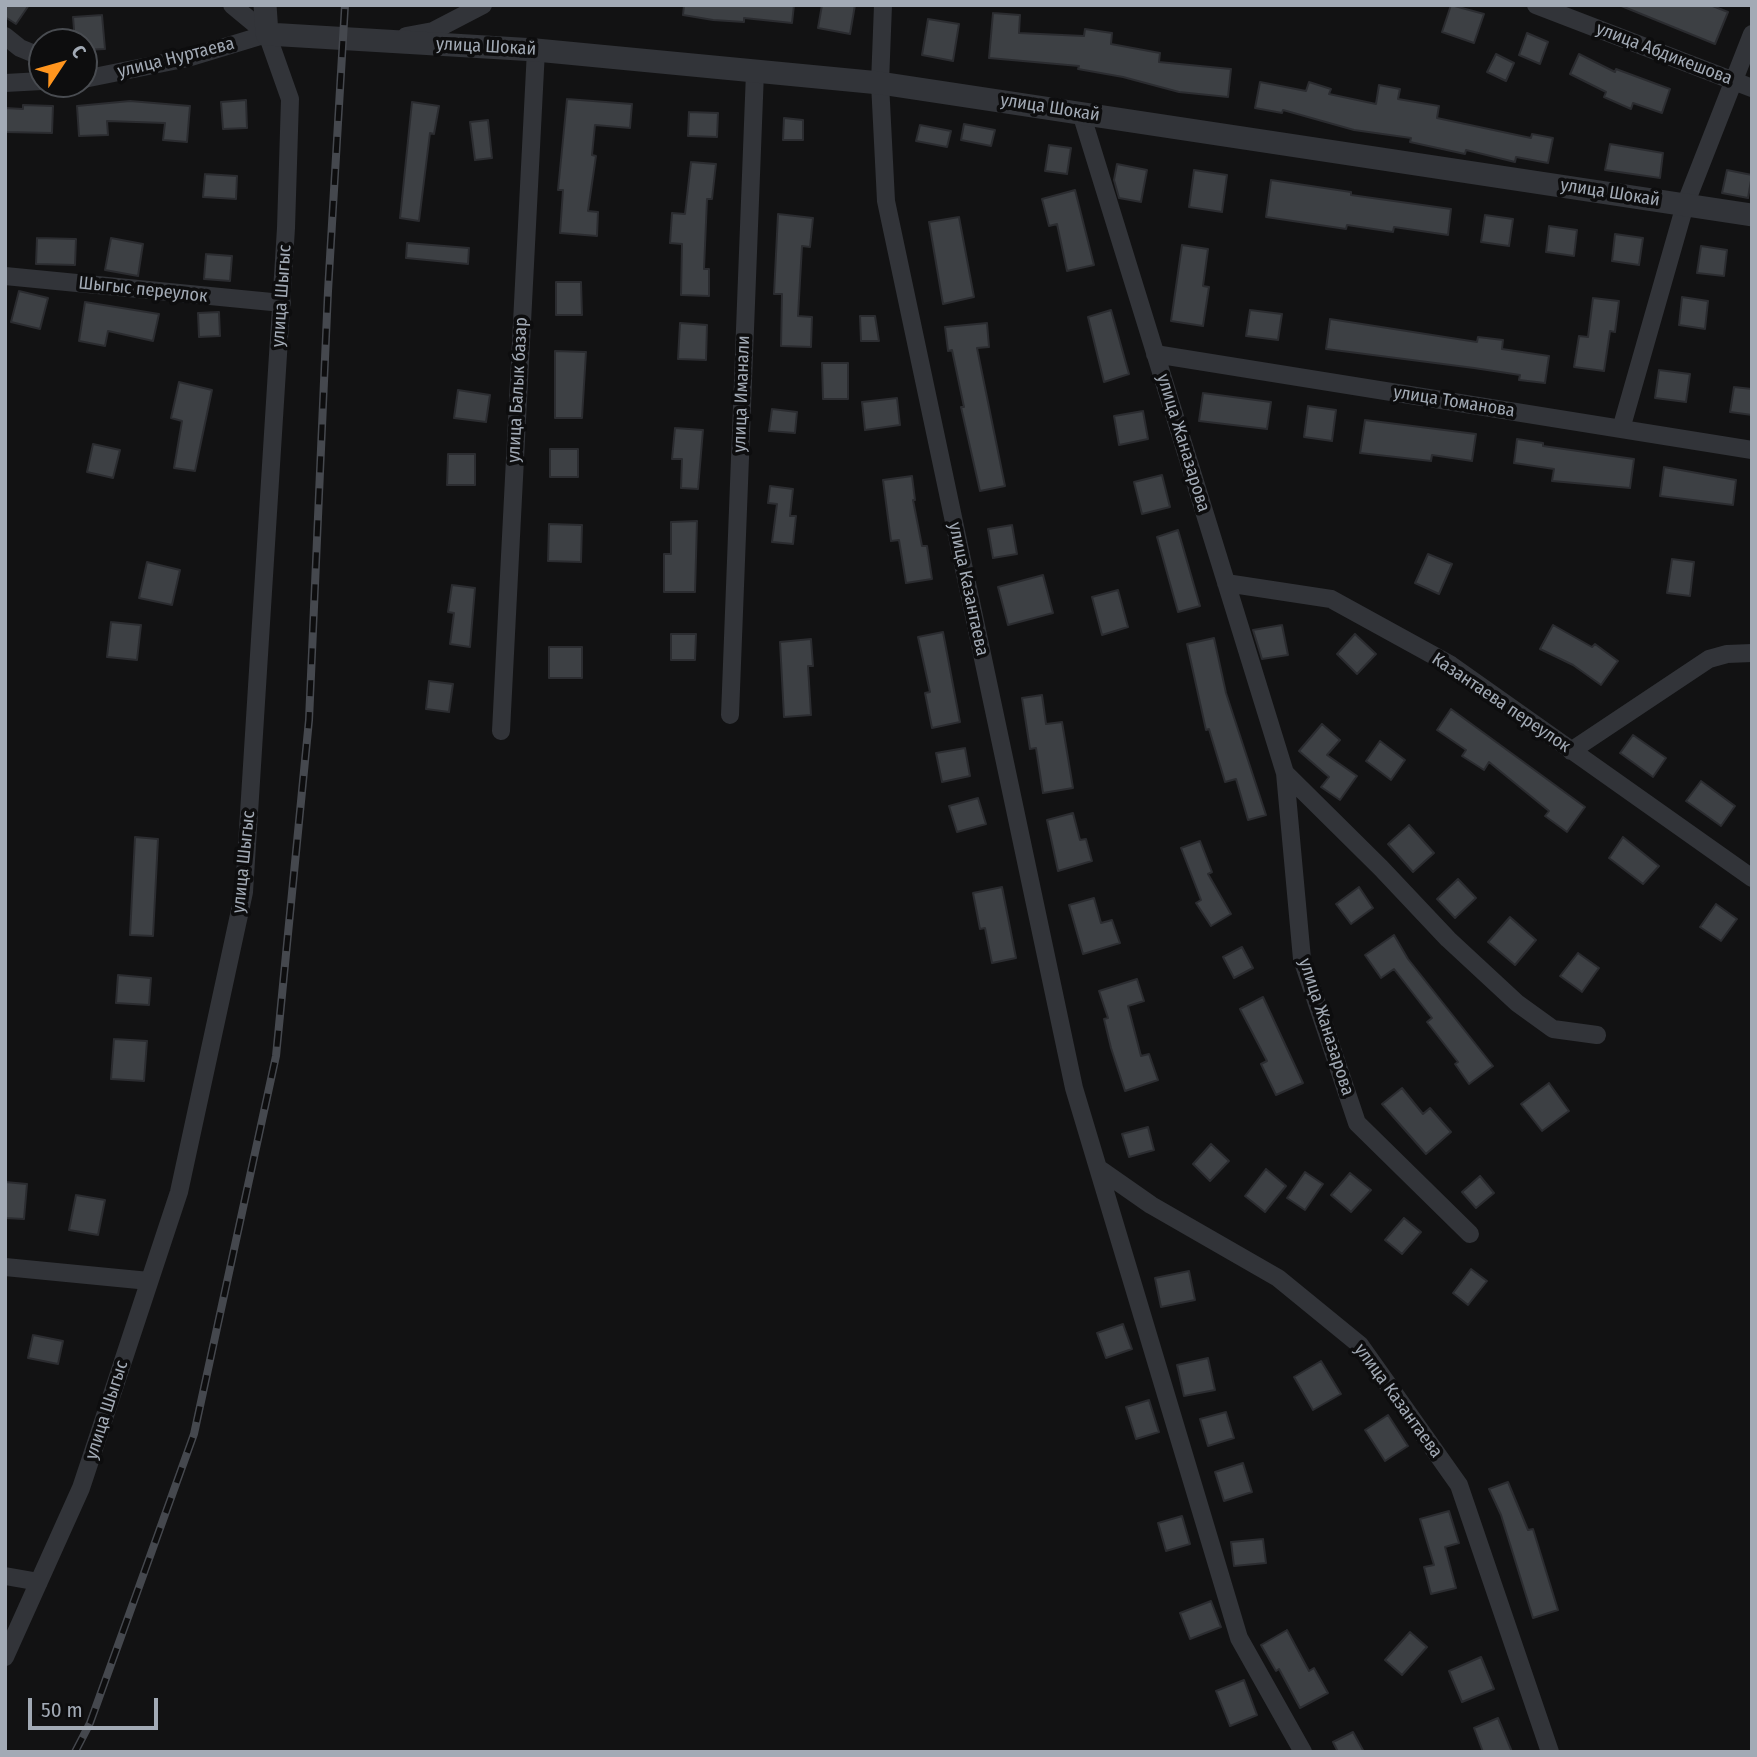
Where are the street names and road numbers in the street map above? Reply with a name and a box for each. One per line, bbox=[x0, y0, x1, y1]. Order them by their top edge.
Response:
street label: улица Абдикешова bbox=[1593, 18, 1735, 90]
street label: улица Нуртаева bbox=[115, 33, 237, 83]
street label: улица Шокай bbox=[435, 34, 537, 60]
street label: улица Шокай bbox=[999, 89, 1101, 127]
street label: улица Шокай bbox=[1559, 174, 1661, 212]
street label: улица Шыгыс bbox=[268, 244, 296, 348]
street label: Шыгыс переулок bbox=[77, 272, 209, 308]
street label: улица Балык базар bbox=[503, 317, 533, 463]
street label: улица Иманали bbox=[729, 335, 755, 453]
street label: улица Жаназарова bbox=[1152, 371, 1214, 515]
street label: улица Томанова bbox=[1392, 382, 1516, 422]
street label: улица Казантаева bbox=[943, 520, 993, 658]
street label: Казантаева переулок bbox=[1428, 649, 1574, 757]
street label: улица Шыгыс bbox=[228, 810, 260, 914]
street label: улица Жаназарова bbox=[1294, 956, 1358, 1098]
street label: улица Казантаева bbox=[1349, 1340, 1447, 1462]
street label: улица Шыгыс bbox=[81, 1358, 133, 1462]

